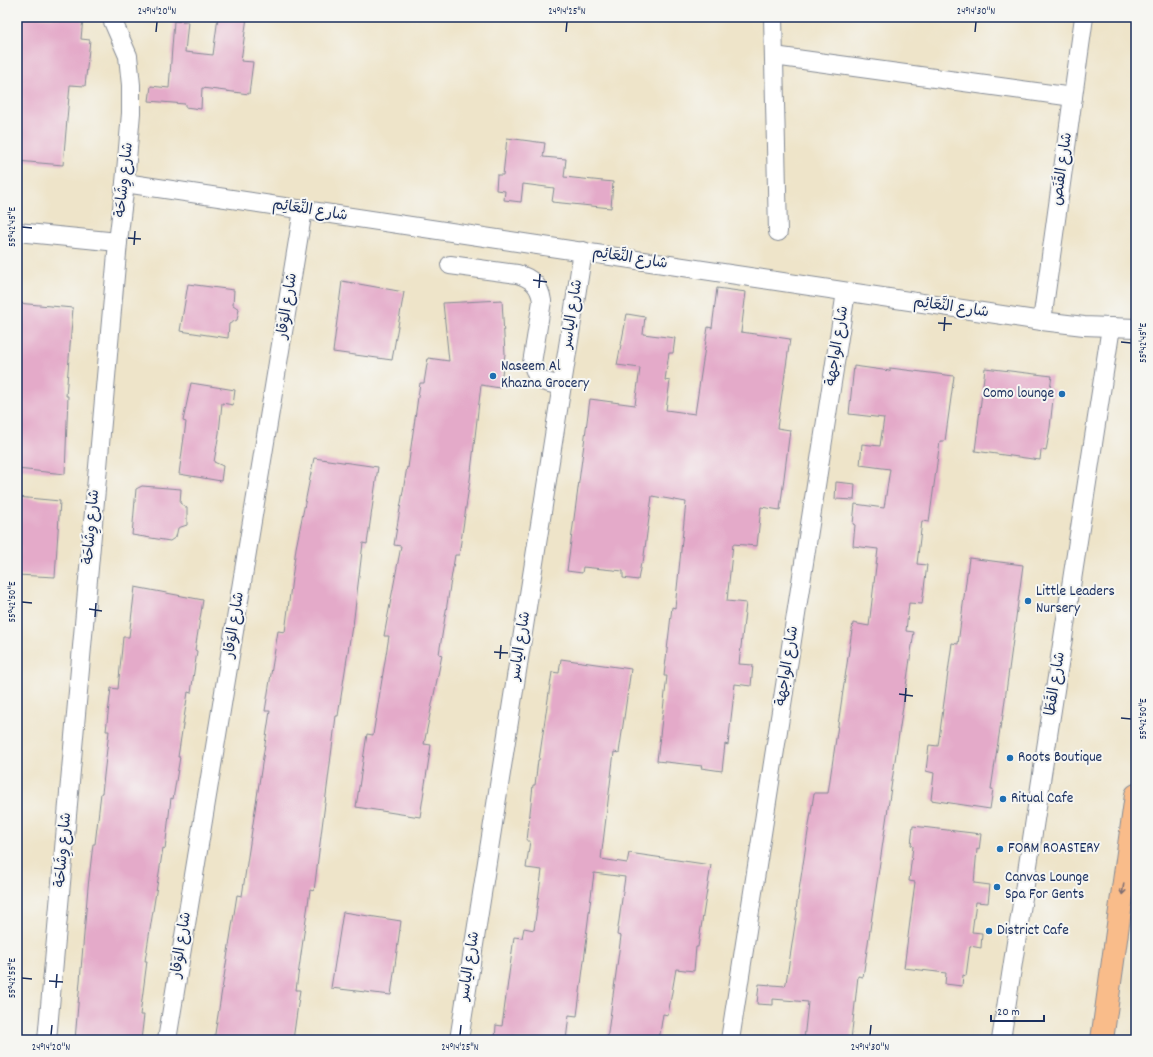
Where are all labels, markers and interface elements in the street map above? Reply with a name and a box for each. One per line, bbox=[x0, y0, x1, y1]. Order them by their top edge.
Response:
text: 24°14'20"N bbox=[138, 5, 176, 19]
text: 24°14'25"N bbox=[548, 5, 586, 19]
text: 24°14'30"N bbox=[957, 5, 995, 19]
street label: شارع القَنَص bbox=[1047, 131, 1079, 207]
street label: شارع وِشَاحَة bbox=[110, 141, 140, 219]
street label: شارع النَّعَائِم bbox=[271, 194, 349, 228]
text: 55°42'45"E bbox=[6, 207, 20, 247]
street label: شارع النَّعَائِم bbox=[591, 242, 669, 276]
street label: شارع الوَقار bbox=[272, 271, 304, 342]
street label: شارع الياسر bbox=[556, 278, 589, 352]
street label: شارع النَّعَائِم bbox=[912, 291, 990, 324]
street label: شارع الواجهة bbox=[821, 304, 855, 388]
text: 55°42'45"E bbox=[1137, 323, 1151, 363]
place label: Naseem Al Khazna Grocery bbox=[501, 356, 590, 395]
marker: Naseem Al Khazna Grocery bbox=[488, 371, 498, 381]
place label: Como lounge bbox=[983, 383, 1054, 405]
marker: Como lounge bbox=[1057, 389, 1067, 399]
street label: شارع وِشَاحَة bbox=[78, 488, 106, 566]
text: 55°42'50"E bbox=[6, 581, 20, 623]
place label: Little Leaders Nursery bbox=[1036, 581, 1115, 620]
street label: شارع الوَقار bbox=[219, 590, 251, 661]
marker: Little Leaders Nursery bbox=[1023, 596, 1033, 606]
street label: شارع الياسر bbox=[504, 610, 537, 684]
street label: شارع الواجهة bbox=[771, 624, 805, 708]
street label: شارع القَطَا bbox=[1040, 650, 1072, 718]
text: 55°42'50"E bbox=[1137, 698, 1151, 740]
place label: Roots Boutique bbox=[1018, 747, 1103, 769]
marker: Roots Boutique bbox=[1005, 753, 1015, 763]
place label: Ritual Cafe bbox=[1011, 788, 1074, 810]
marker: Ritual Cafe bbox=[998, 794, 1008, 804]
street label: شارع وِشَاحَة bbox=[50, 811, 78, 889]
place label: FORM ROASTERY bbox=[1008, 838, 1100, 860]
marker: FORM ROASTERY bbox=[995, 844, 1005, 854]
place label: Canvas Lounge Spa For Gents bbox=[1005, 867, 1089, 906]
marker: Canvas Lounge Spa For Gents bbox=[992, 882, 1002, 892]
one-way arrow bbox=[1119, 882, 1127, 895]
street label: شارع الوَقار bbox=[166, 910, 198, 981]
place label: District Cafe bbox=[997, 920, 1069, 942]
marker: District Cafe bbox=[984, 926, 994, 936]
street label: شارع الياسر bbox=[453, 930, 486, 1004]
text: 55°42'55"E bbox=[6, 957, 20, 998]
scale bar bbox=[991, 997, 1044, 1023]
text: 20 m bbox=[997, 1004, 1020, 1021]
text: 24°14'20"N bbox=[32, 1041, 70, 1055]
text: 24°14'25"N bbox=[441, 1041, 479, 1055]
text: 24°14'30"N bbox=[851, 1041, 889, 1055]

